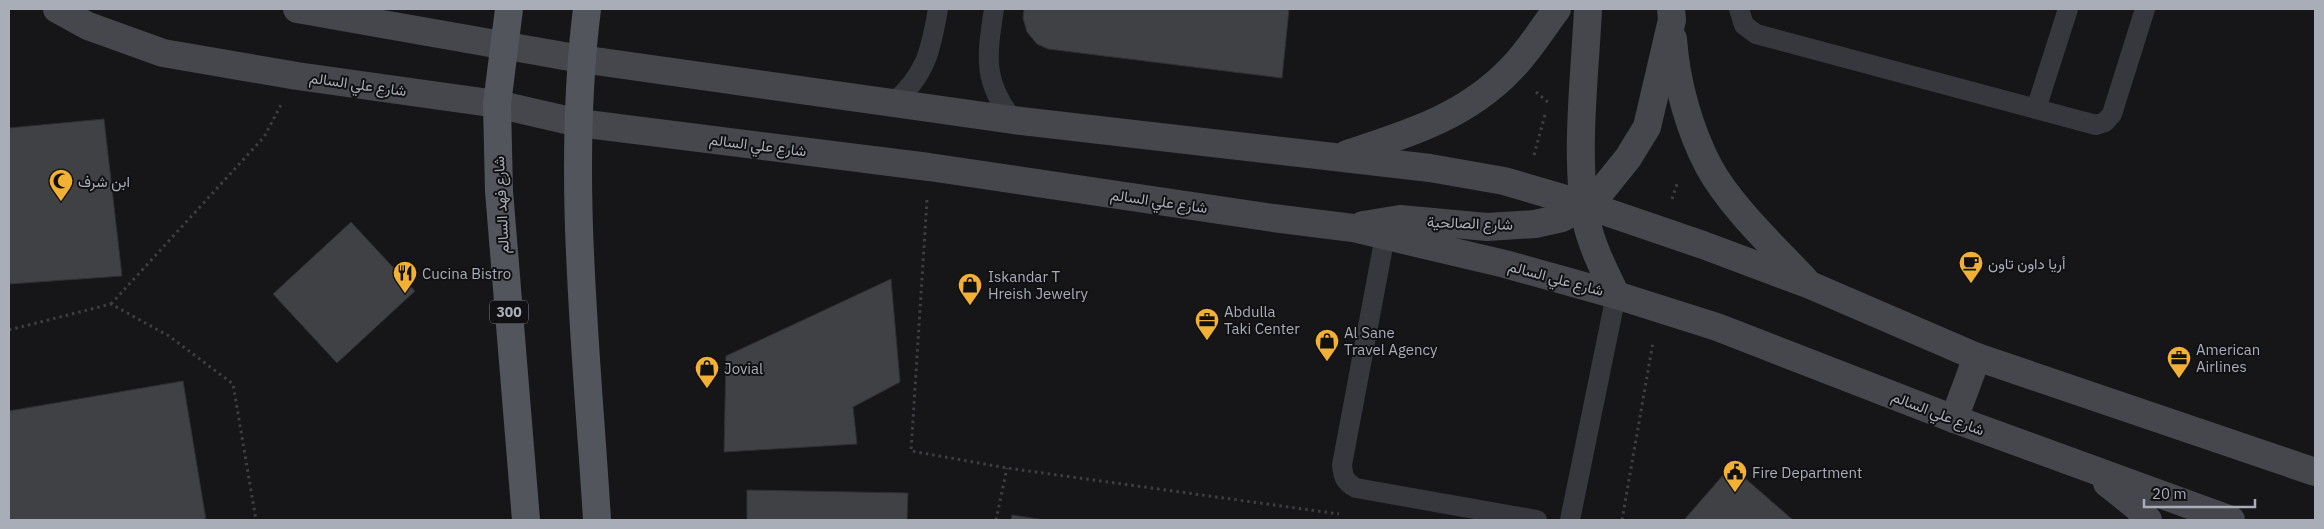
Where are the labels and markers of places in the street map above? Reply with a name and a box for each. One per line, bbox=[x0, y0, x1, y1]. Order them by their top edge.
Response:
mosque icon: ابن شرف bbox=[48, 168, 74, 202]
place label: ابن شرف bbox=[78, 172, 130, 192]
cafe icon: أريا داون تاون bbox=[1958, 250, 1984, 284]
place label: أريا داون تاون bbox=[1988, 254, 2066, 273]
restaurant icon: Cucina Bistro bbox=[392, 260, 418, 294]
place label: Cucina Bistro bbox=[422, 264, 511, 283]
place label: Iskandar T Hreish Jewelry bbox=[988, 267, 1089, 303]
shop icon: Iskandar T Hreish Jewelry bbox=[957, 272, 983, 306]
place label: Abdulla Taki Center bbox=[1224, 302, 1300, 338]
office icon: Abdulla Taki Center bbox=[1194, 307, 1220, 341]
place label: Al Sane Travel Agency bbox=[1344, 323, 1438, 359]
shop icon: Al Sane Travel Agency bbox=[1314, 328, 1340, 362]
place label: American Airlines bbox=[2196, 340, 2260, 376]
office icon: American Airlines bbox=[2166, 345, 2192, 379]
shop icon: Jovial bbox=[694, 355, 720, 389]
place label: Jovial bbox=[724, 359, 763, 378]
public building icon: Fire Department bbox=[1722, 459, 1748, 493]
place label: Fire Department bbox=[1752, 463, 1862, 482]

